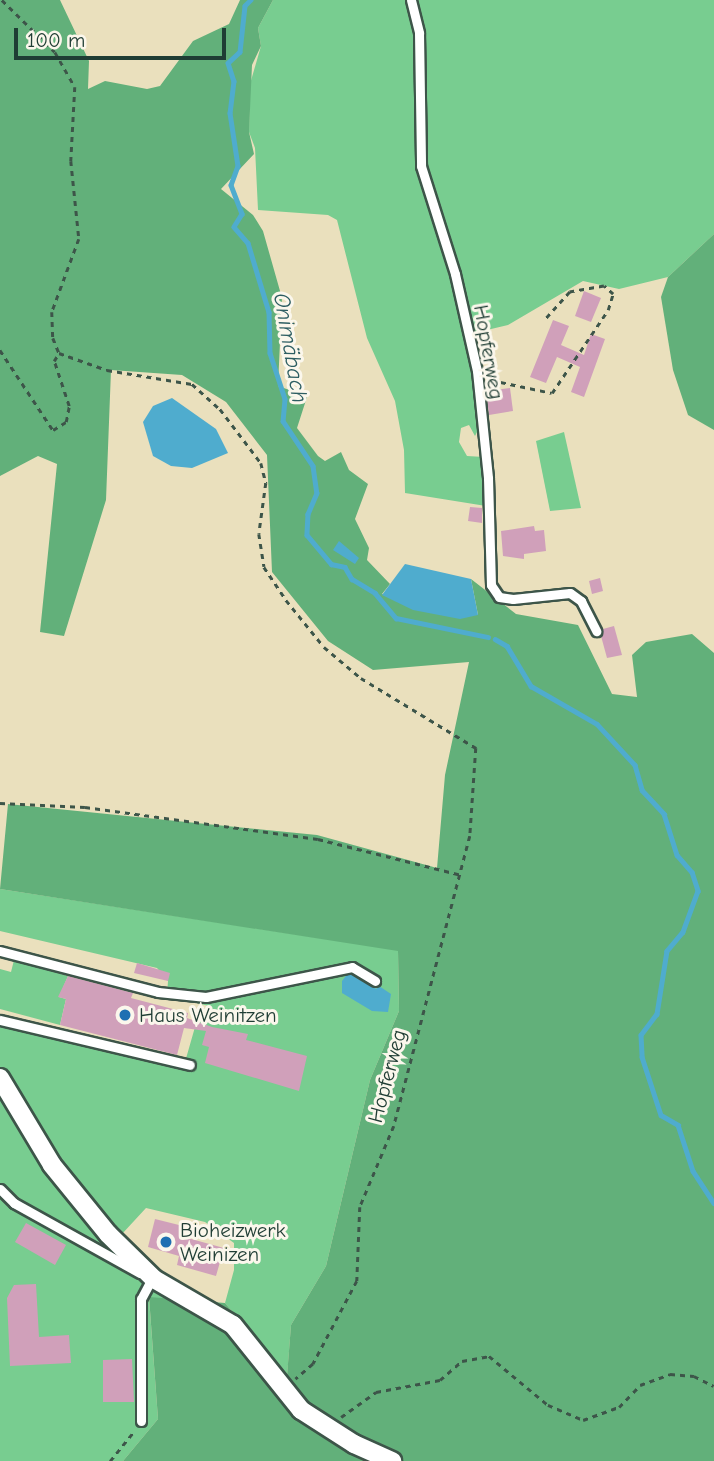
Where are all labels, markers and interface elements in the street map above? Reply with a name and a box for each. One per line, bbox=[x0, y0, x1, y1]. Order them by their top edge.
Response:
scale bar bbox=[18, 14, 229, 58]
text: 100 m bbox=[27, 28, 85, 52]
water label: Onimäbach bbox=[267, 291, 313, 405]
street label: Hopferweg bbox=[468, 303, 510, 401]
place label: Haus Weinitzen bbox=[139, 1002, 277, 1028]
marker: Haus Weinitzen bbox=[117, 1007, 133, 1023]
street label: Hopferweg bbox=[362, 1027, 412, 1125]
place label: Bioheizwerk Weinizen bbox=[180, 1217, 286, 1267]
marker: Bioheizwerk Weinizen bbox=[158, 1234, 174, 1250]

